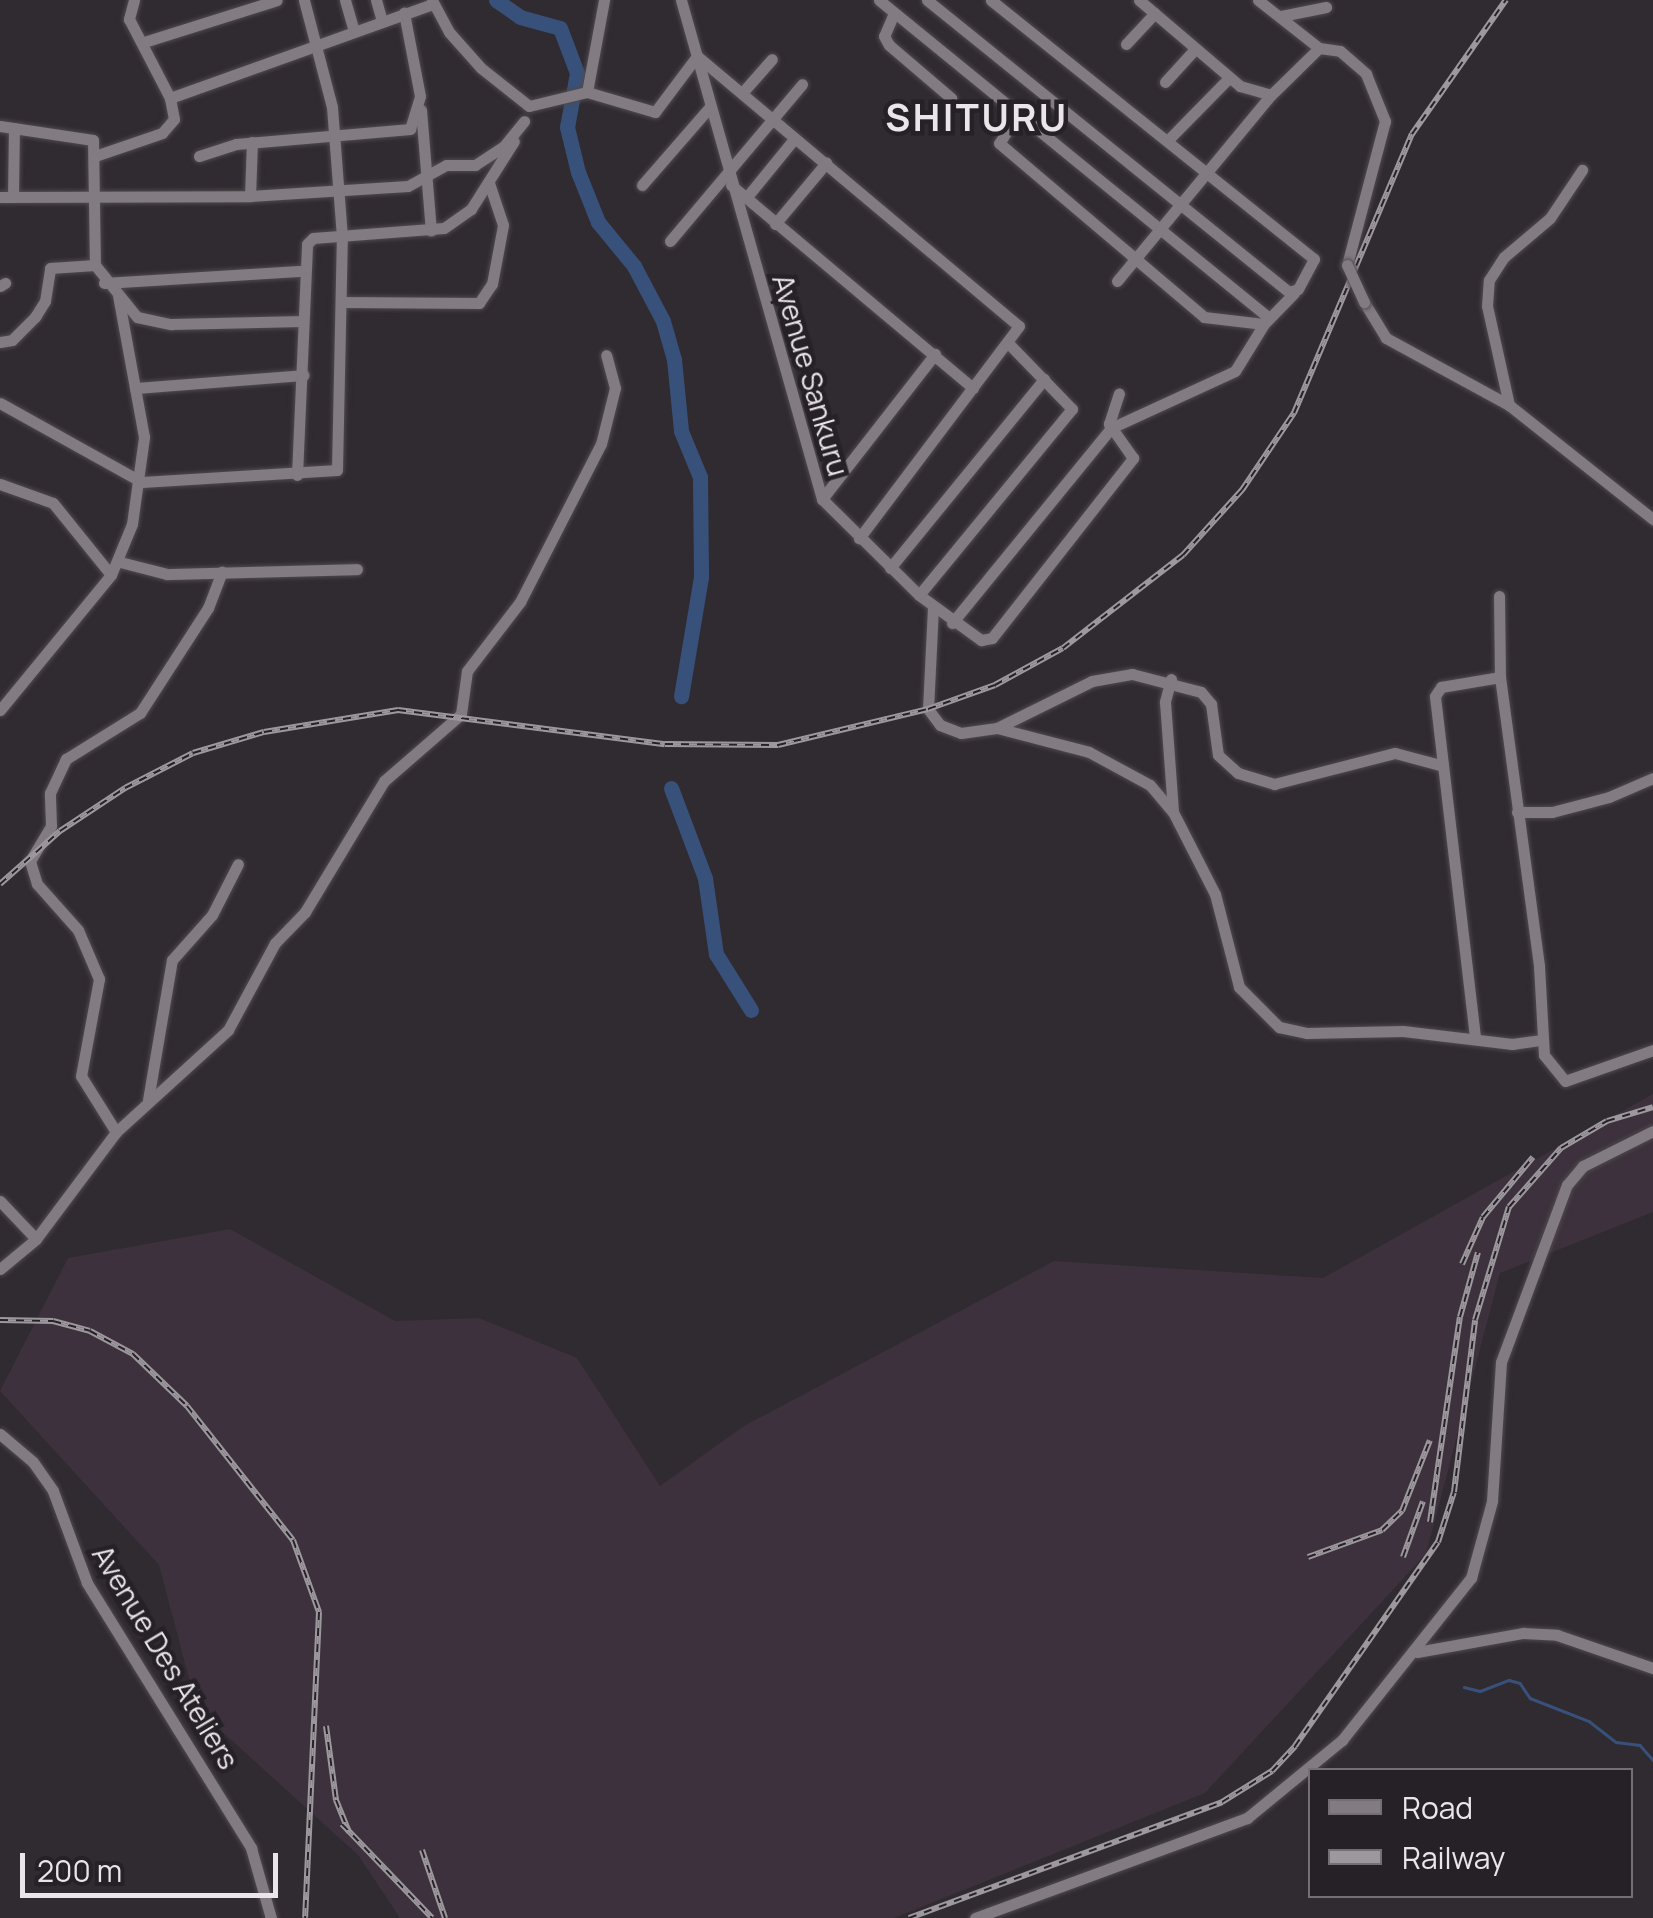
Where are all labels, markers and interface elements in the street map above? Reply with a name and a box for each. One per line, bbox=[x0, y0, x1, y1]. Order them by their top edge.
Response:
district label: SHITURU bbox=[885, 94, 1069, 140]
street label: Avenue Sankuru bbox=[766, 270, 856, 480]
street label: Avenue Des Ateliers bbox=[86, 1539, 246, 1775]
legend bbox=[1308, 1768, 1633, 1898]
text: Road bbox=[1402, 1787, 1473, 1828]
scale bar bbox=[25, 1833, 282, 1895]
text: Railway bbox=[1402, 1837, 1505, 1878]
text: 200 m bbox=[37, 1850, 122, 1891]

